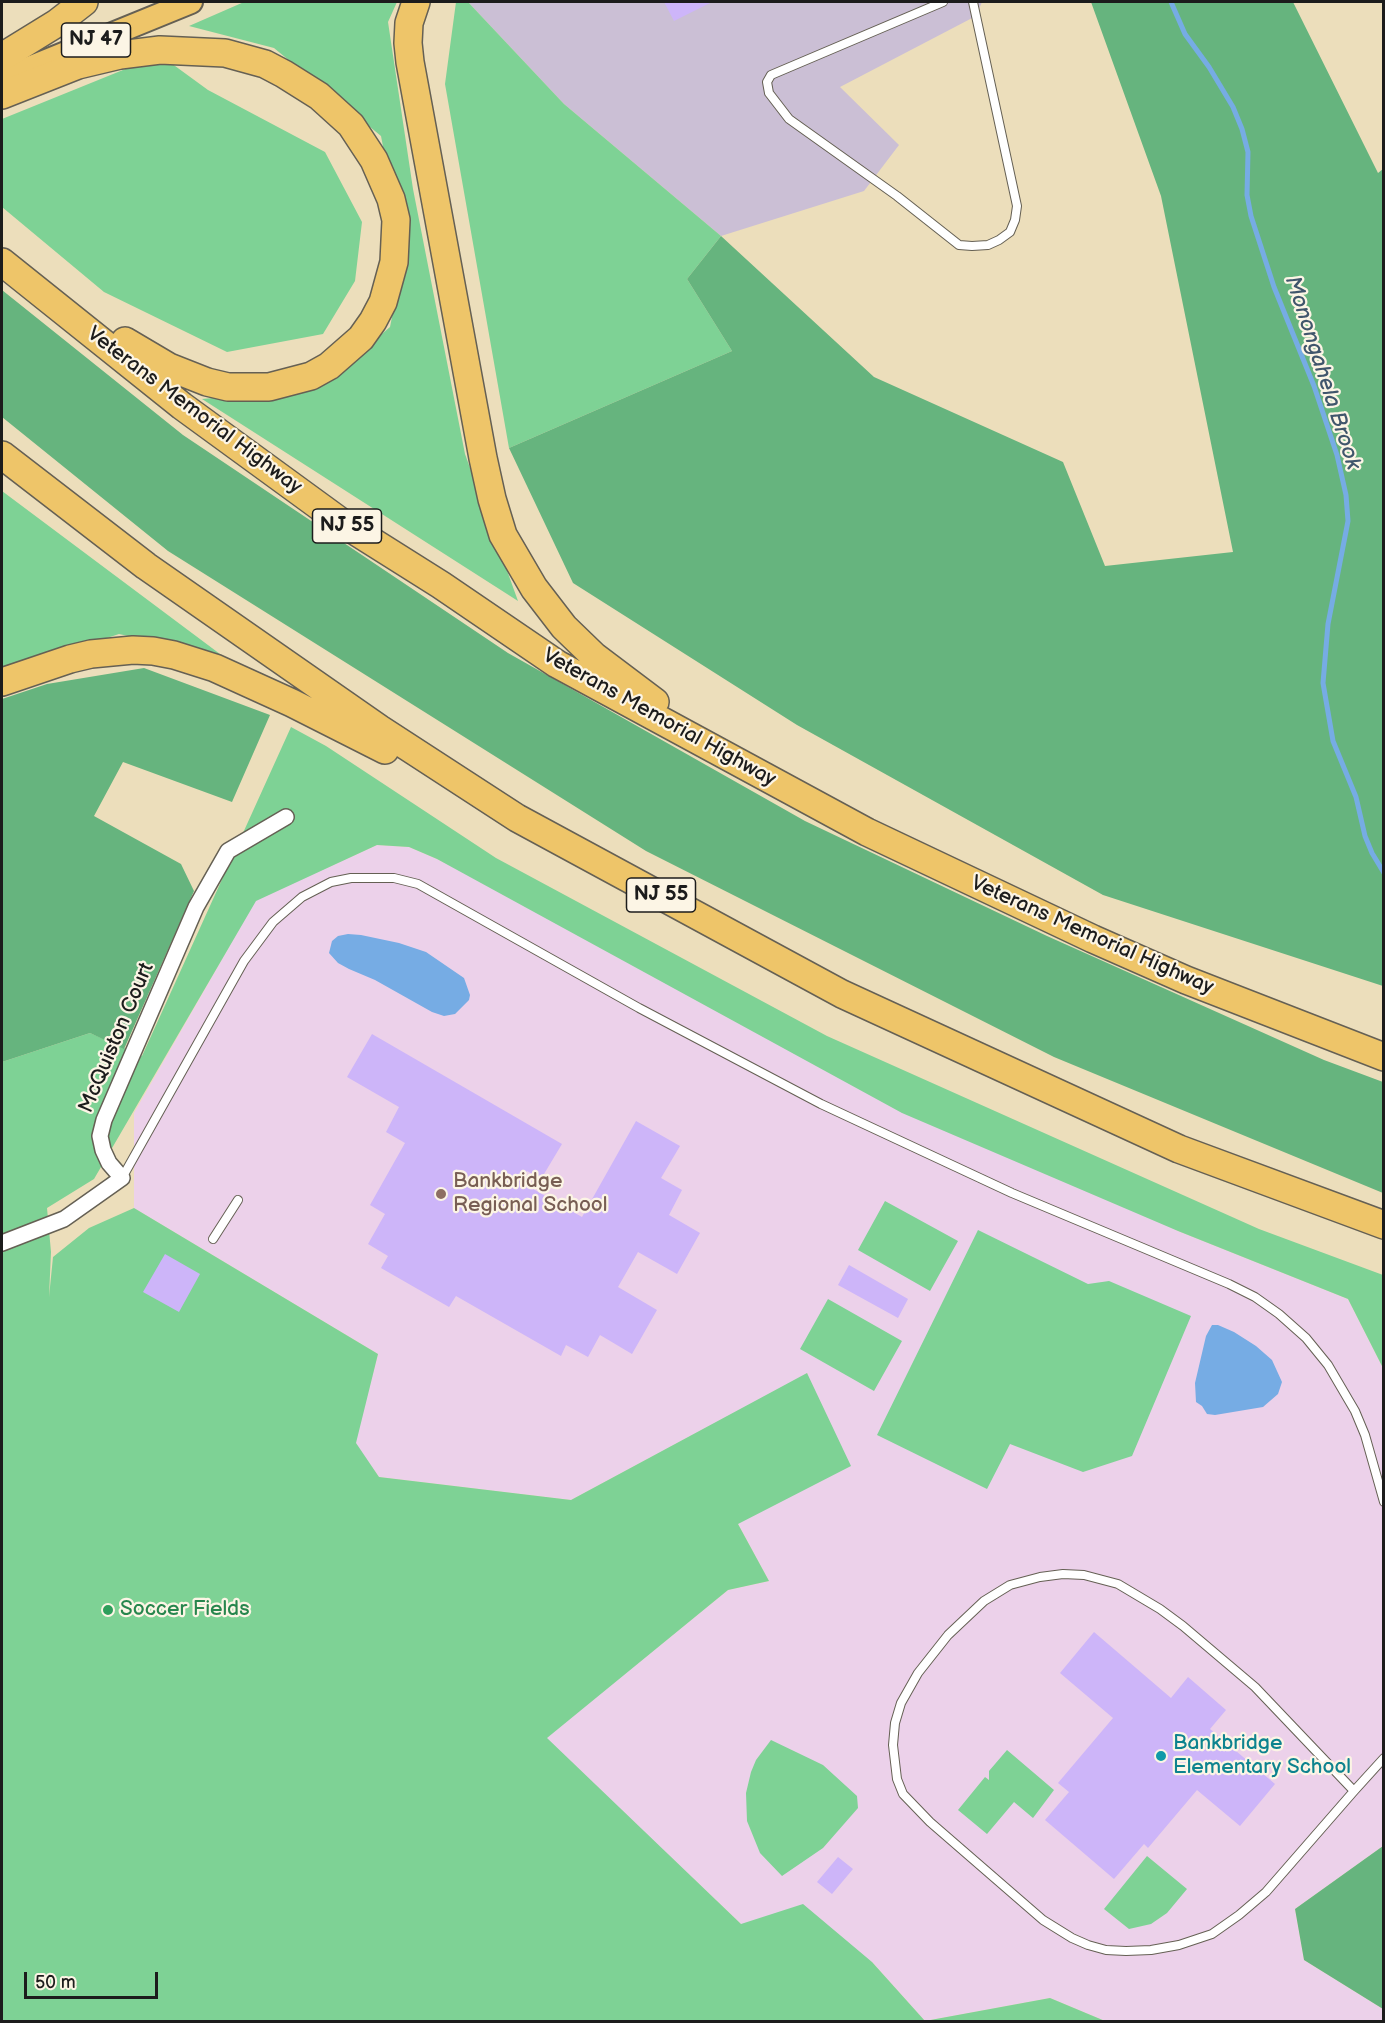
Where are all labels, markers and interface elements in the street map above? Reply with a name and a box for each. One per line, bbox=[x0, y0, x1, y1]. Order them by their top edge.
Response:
road number: NJ 47 bbox=[62, 23, 130, 57]
water label: Monongahela Brook bbox=[1278, 273, 1366, 473]
street label: Veterans Memorial Highway bbox=[81, 322, 307, 500]
road number: NJ 55 bbox=[312, 509, 382, 543]
street label: Veterans Memorial Highway bbox=[538, 643, 780, 793]
street label: Veterans Memorial Highway bbox=[967, 871, 1217, 1001]
road number: NJ 55 bbox=[626, 878, 696, 912]
street label: McQuiston Court bbox=[74, 959, 160, 1117]
place label: Bankbridge Regional School bbox=[453, 1169, 607, 1219]
marker: Bankbridge Regional School bbox=[434, 1187, 448, 1201]
place label: Soccer Fields bbox=[120, 1597, 250, 1623]
marker: Soccer Fields bbox=[101, 1603, 115, 1617]
place label: Bankbridge Elementary School bbox=[1173, 1731, 1351, 1781]
marker: Bankbridge Elementary School bbox=[1154, 1749, 1168, 1763]
scale bar bbox=[27, 1960, 160, 1998]
text: 50 m bbox=[35, 1972, 76, 1993]

